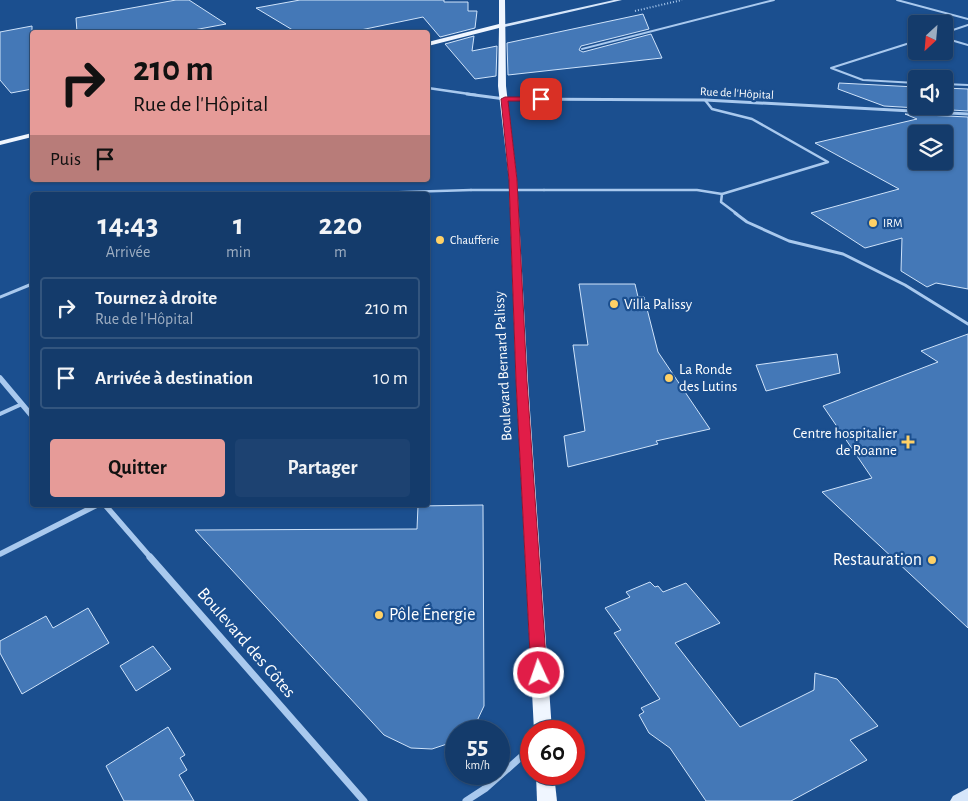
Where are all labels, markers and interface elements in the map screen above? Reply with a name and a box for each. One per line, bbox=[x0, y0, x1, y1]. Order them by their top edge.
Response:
north arrow bbox=[908, 15, 952, 60]
map controls bbox=[908, 15, 953, 170]
icon: right bbox=[50, 50, 115, 115]
text: 210 m bbox=[133, 52, 214, 87]
button: sound bbox=[908, 70, 953, 115]
pin bbox=[520, 78, 562, 120]
icon: arrive bbox=[527, 85, 555, 113]
street label: Rue de l'Hôpital bbox=[700, 85, 774, 101]
text: Rue de l'Hôpital bbox=[133, 93, 269, 115]
button: layers bbox=[908, 125, 953, 170]
icon: arrive bbox=[91, 145, 119, 173]
text: Puis bbox=[50, 150, 81, 169]
text: 14:43 bbox=[98, 210, 158, 240]
text: 1 bbox=[233, 210, 244, 240]
text: 220 bbox=[319, 210, 362, 240]
marker: IRM bbox=[867, 217, 879, 229]
place label: IRM bbox=[883, 217, 902, 229]
marker: Chaufferie bbox=[434, 234, 446, 246]
place label: Chaufferie bbox=[450, 234, 499, 246]
text: Arrivée bbox=[106, 244, 150, 260]
text: min bbox=[226, 244, 251, 260]
text: m bbox=[334, 244, 347, 260]
text: Tournez à droite bbox=[95, 289, 217, 308]
street label: Boulevard Bernard Palissy bbox=[492, 290, 514, 441]
icon: right bbox=[52, 294, 80, 322]
place label: Villa Palissy bbox=[624, 297, 693, 312]
marker: Villa Palissy bbox=[608, 298, 620, 310]
text: 210 m bbox=[364, 299, 408, 318]
text: Rue de l'Hôpital bbox=[95, 311, 194, 327]
place label: La Ronde des Lutins bbox=[679, 362, 737, 394]
icon: arrive bbox=[52, 364, 80, 392]
text: Arrivée à destination bbox=[95, 369, 253, 388]
text: 10 m bbox=[373, 369, 408, 388]
marker: La Ronde des Lutins bbox=[663, 372, 675, 384]
place label: Centre hospitalier de Roanne bbox=[793, 426, 897, 458]
marker: Centre hospitalier de Roanne bbox=[901, 435, 915, 449]
button: Quitter bbox=[50, 439, 225, 497]
button: Partager bbox=[235, 439, 410, 497]
place label: Restauration bbox=[833, 551, 922, 569]
marker: Restauration bbox=[926, 554, 938, 566]
street label: Boulevard des Côtes bbox=[193, 585, 299, 701]
place label: Pôle Énergie bbox=[389, 603, 475, 624]
marker: Pôle Énergie bbox=[373, 609, 385, 621]
position arrow bbox=[512, 646, 564, 698]
speed limit sign: 60 bbox=[520, 720, 585, 785]
text: 55 bbox=[467, 734, 488, 759]
text: km/h bbox=[465, 759, 490, 771]

